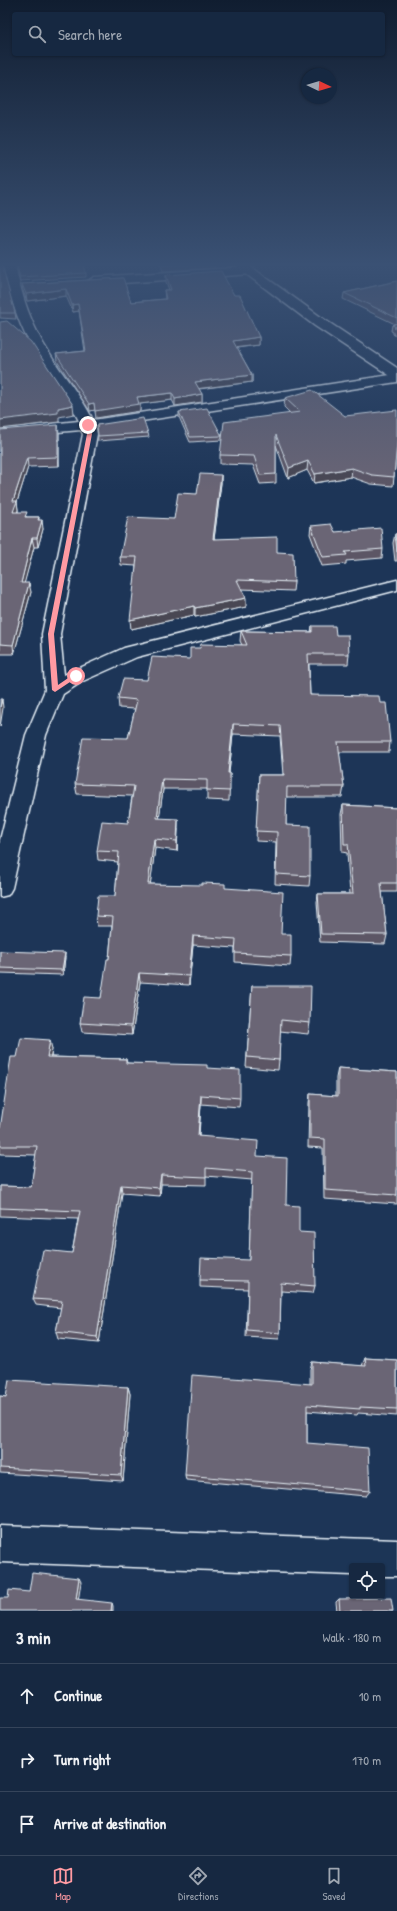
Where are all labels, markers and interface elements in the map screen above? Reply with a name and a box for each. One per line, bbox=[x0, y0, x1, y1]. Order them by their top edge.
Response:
search box bbox=[12, 12, 385, 56]
icon: search bbox=[26, 23, 48, 45]
text: Search here bbox=[58, 24, 122, 45]
north arrow bbox=[301, 68, 337, 104]
route end bbox=[79, 416, 97, 434]
route start bbox=[67, 667, 85, 685]
map controls bbox=[349, 1563, 385, 1599]
button: locate bbox=[349, 1563, 385, 1599]
text: 3 min bbox=[16, 1626, 51, 1649]
text: Walk · 180 m bbox=[322, 1628, 381, 1646]
icon: ahead bbox=[16, 1685, 38, 1707]
text: Continue bbox=[54, 1685, 102, 1706]
text: 10 m bbox=[359, 1687, 381, 1705]
icon: right bbox=[16, 1749, 38, 1771]
text: Turn right bbox=[54, 1749, 110, 1770]
text: 170 m bbox=[352, 1751, 381, 1769]
icon: arrive bbox=[16, 1813, 38, 1835]
text: Arrive at destination bbox=[54, 1813, 166, 1834]
tab: Map bbox=[52, 1865, 74, 1903]
tab: Directions bbox=[178, 1865, 219, 1903]
tab: Saved bbox=[323, 1865, 345, 1903]

